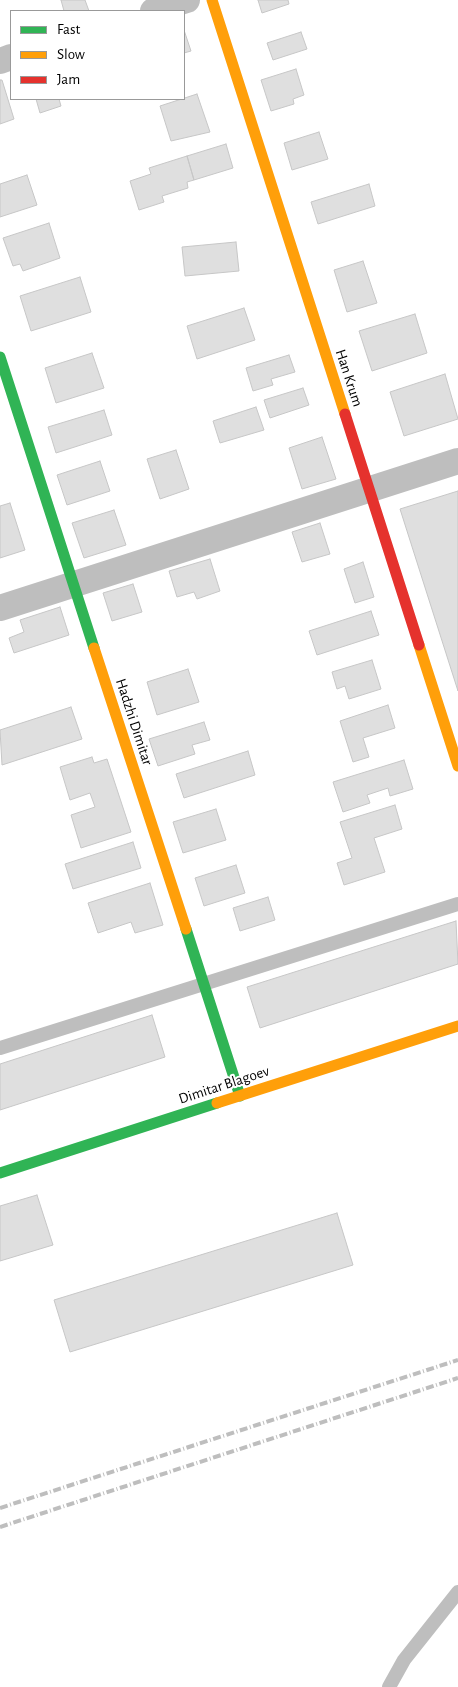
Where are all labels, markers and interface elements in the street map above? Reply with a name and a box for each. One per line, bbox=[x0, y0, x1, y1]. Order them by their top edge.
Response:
legend bbox=[10, 10, 185, 100]
text: Fast bbox=[57, 22, 80, 37]
text: Slow bbox=[57, 47, 85, 62]
text: Jam bbox=[57, 72, 80, 87]
street label: Han Krum bbox=[331, 347, 367, 409]
street label: Hadzhi Dimitar bbox=[112, 676, 156, 768]
street label: Dimitar Blagoev bbox=[176, 1062, 272, 1108]

